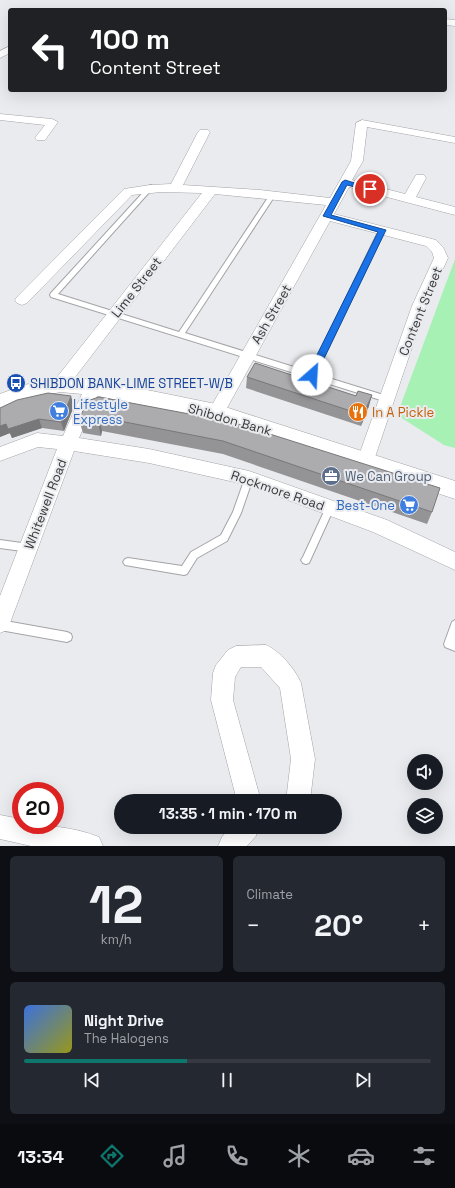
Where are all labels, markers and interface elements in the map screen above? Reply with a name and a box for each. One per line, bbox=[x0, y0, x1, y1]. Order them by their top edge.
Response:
text: 100 m bbox=[90, 21, 170, 57]
icon: left bbox=[24, 24, 76, 76]
text: Content Street bbox=[90, 56, 221, 79]
pin bbox=[353, 172, 387, 206]
icon: arrive bbox=[359, 178, 381, 200]
street label: Lime Street bbox=[107, 254, 165, 321]
street label: Content Street bbox=[395, 264, 446, 358]
street label: Ash Street bbox=[248, 281, 295, 347]
position arrow bbox=[291, 354, 333, 396]
bus stop icon: SHIBDON BANK-LIME STREET-W/B bbox=[5, 372, 27, 394]
place label: SHIBDON BANK-LIME STREET-W/B bbox=[30, 375, 233, 392]
place label: Lifestyle Express bbox=[73, 396, 128, 428]
street label: Shibdon Bank bbox=[186, 399, 274, 440]
supermarket icon: Lifestyle Express bbox=[48, 400, 70, 422]
restaurant icon: In A Pickle bbox=[347, 401, 369, 423]
place label: In A Pickle bbox=[372, 404, 434, 421]
street label: Whitewell Road bbox=[20, 457, 71, 552]
office icon: We Can Group bbox=[320, 465, 342, 487]
street label: Rockmore Road bbox=[229, 467, 327, 514]
place label: We Can Group bbox=[345, 468, 432, 485]
supermarket icon: Best-One bbox=[398, 494, 420, 516]
place label: Best-One bbox=[336, 497, 395, 514]
map controls bbox=[407, 754, 443, 834]
button: sound bbox=[407, 754, 443, 790]
speed limit sign: 20 bbox=[12, 782, 64, 834]
button: layers bbox=[407, 798, 443, 834]
text: 13:35 · 1 min · 170 m bbox=[159, 804, 297, 823]
text: 12 bbox=[89, 872, 143, 938]
text: Climate bbox=[247, 886, 293, 903]
text: 20° bbox=[314, 906, 363, 945]
text: − bbox=[247, 911, 260, 939]
text: + bbox=[417, 911, 431, 939]
text: km/h bbox=[101, 931, 132, 948]
text: Night Drive bbox=[84, 1011, 164, 1030]
text: The Halogens bbox=[84, 1030, 169, 1047]
icon: previous bbox=[81, 1069, 103, 1091]
icon: pause bbox=[216, 1069, 238, 1091]
icon: next bbox=[352, 1069, 374, 1091]
icon: directions bbox=[98, 1142, 126, 1170]
icon: music bbox=[161, 1142, 189, 1170]
icon: phone bbox=[223, 1142, 251, 1170]
icon: climate bbox=[285, 1142, 313, 1170]
icon: car bbox=[347, 1142, 375, 1170]
icon: filters bbox=[410, 1142, 438, 1170]
text: 13:34 bbox=[17, 1145, 64, 1168]

